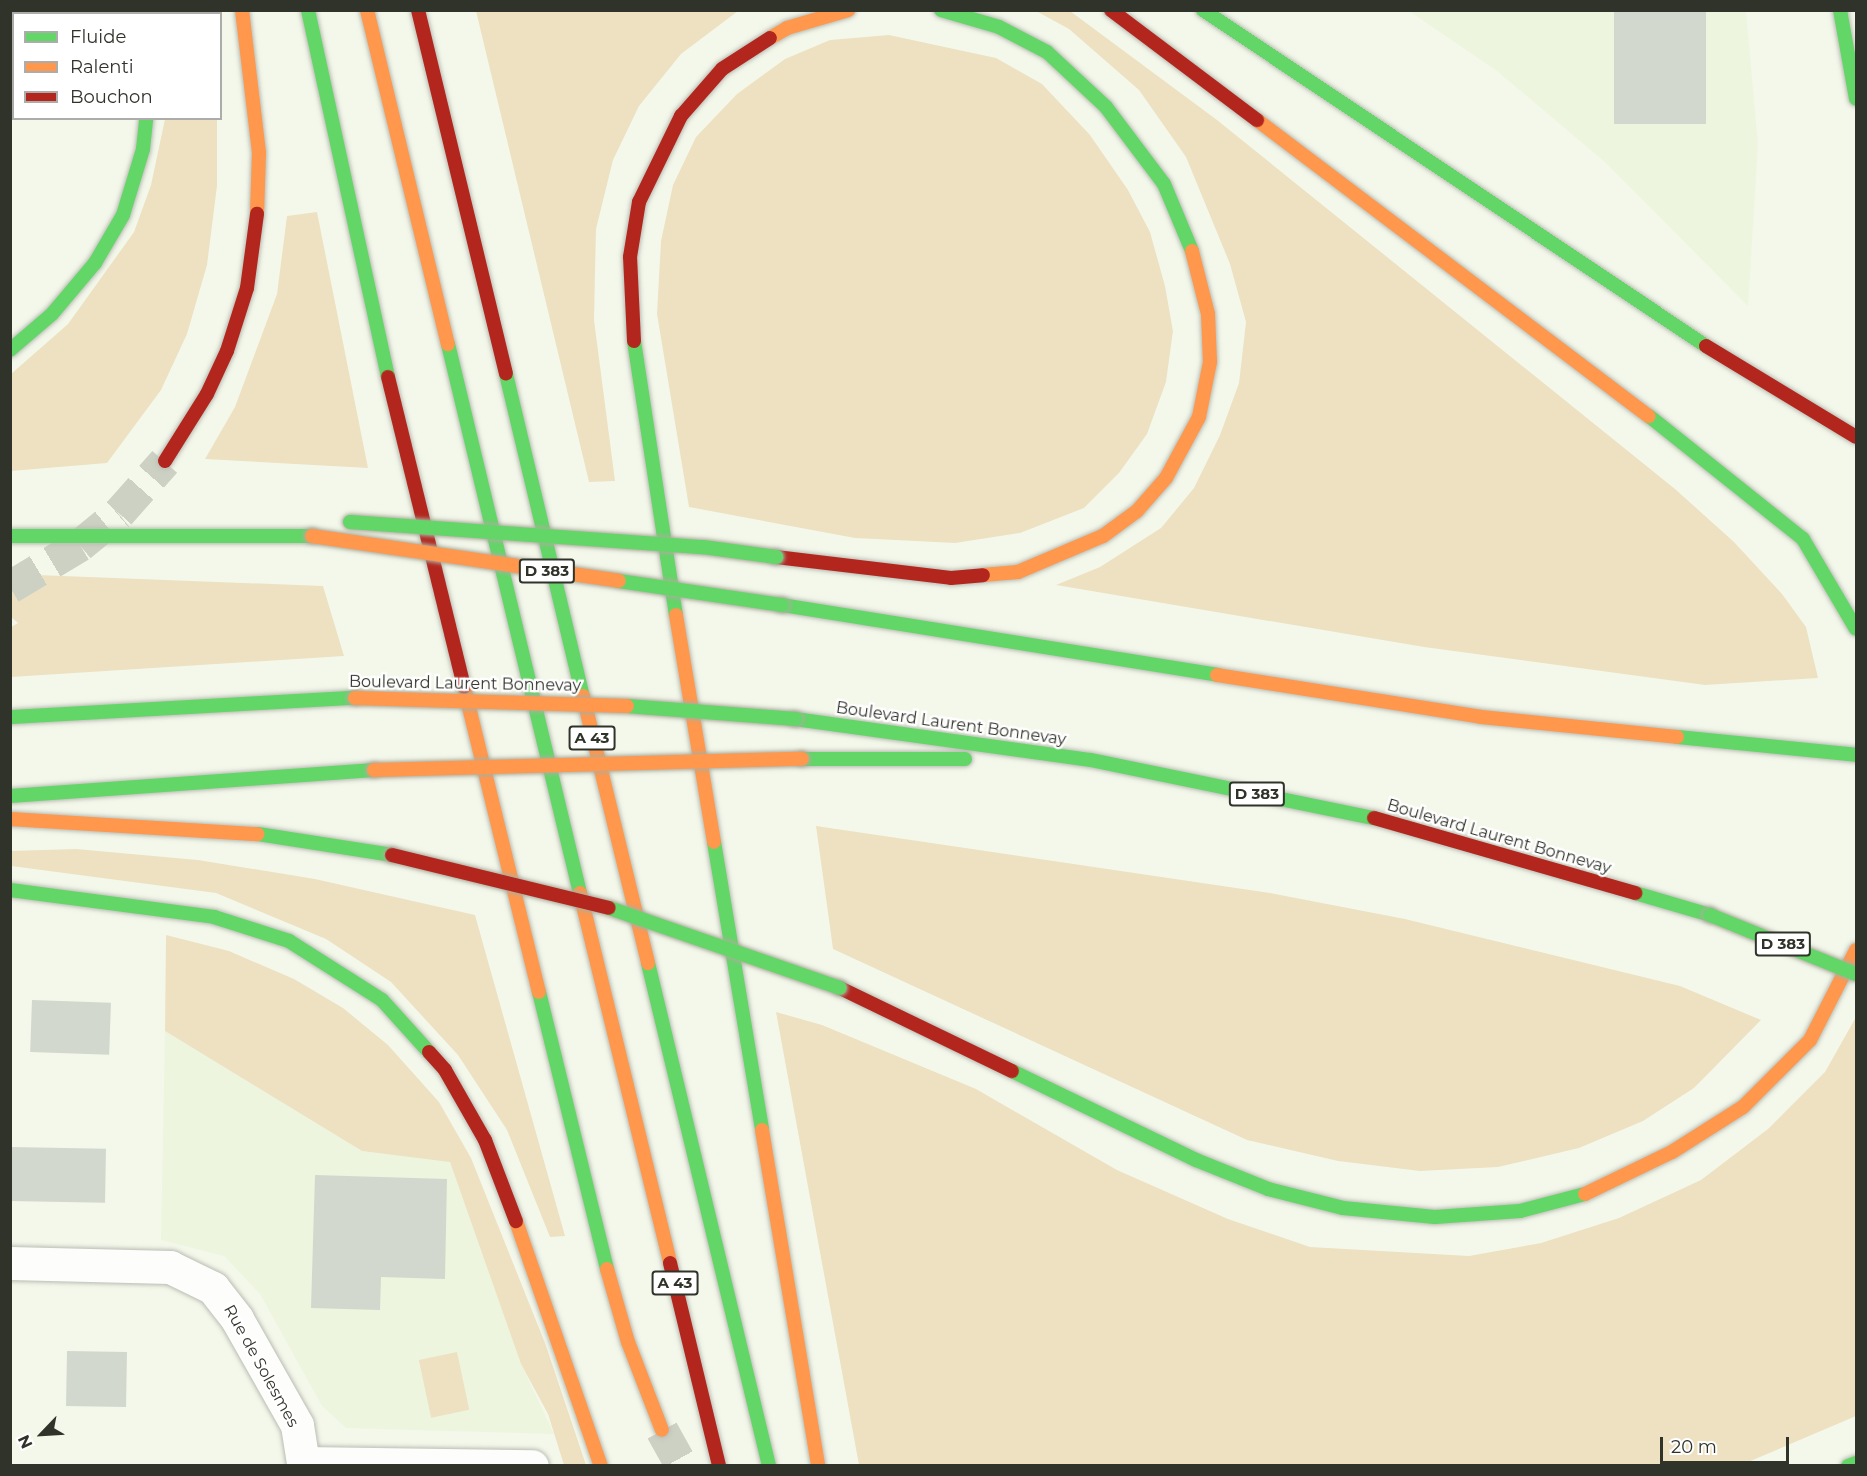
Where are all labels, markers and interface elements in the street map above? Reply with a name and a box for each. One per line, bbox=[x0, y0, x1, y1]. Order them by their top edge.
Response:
legend bbox=[12, 12, 222, 120]
text: Fluide bbox=[70, 26, 126, 48]
text: Ralenti bbox=[70, 56, 134, 78]
text: Bouchon bbox=[70, 86, 153, 108]
road number: D 383 bbox=[518, 559, 576, 583]
street label: Boulevard Laurent Bonnevay bbox=[349, 672, 581, 696]
street label: Boulevard Laurent Bonnevay bbox=[835, 698, 1067, 750]
road number: A 43 bbox=[568, 726, 616, 750]
road number: D 383 bbox=[1228, 782, 1286, 806]
street label: Boulevard Laurent Bonnevay bbox=[1385, 796, 1613, 878]
road number: D 383 bbox=[1754, 932, 1812, 956]
road number: A 43 bbox=[651, 1271, 699, 1295]
street label: Rue de Solesmes bbox=[219, 1301, 303, 1431]
north arrow bbox=[12, 1404, 72, 1464]
scale bar bbox=[1663, 1425, 1792, 1463]
text: N bbox=[14, 1432, 37, 1452]
text: 20 m bbox=[1671, 1436, 1717, 1458]

